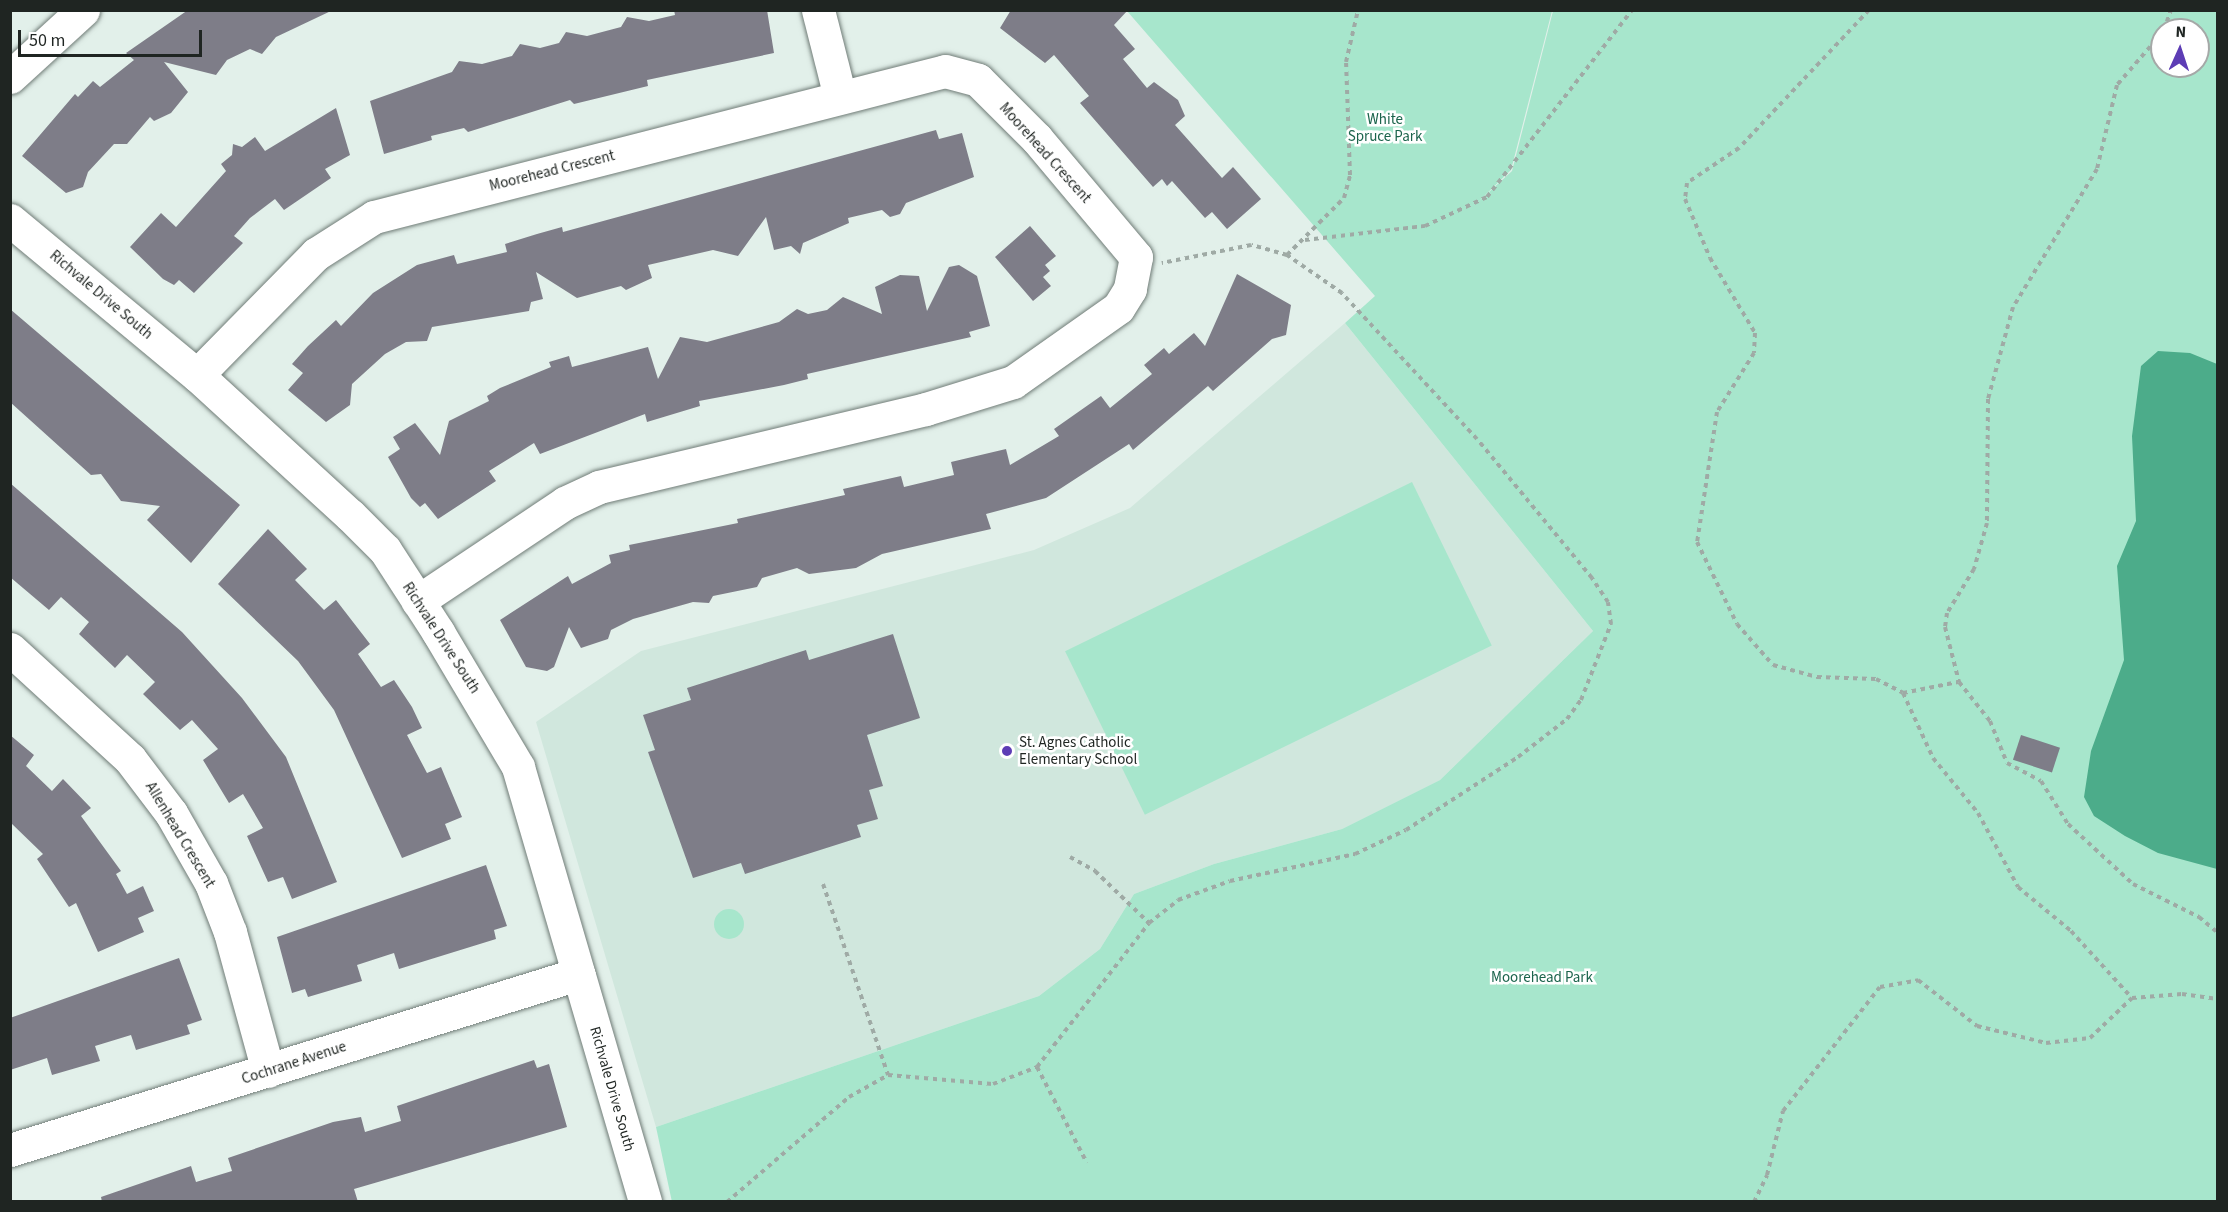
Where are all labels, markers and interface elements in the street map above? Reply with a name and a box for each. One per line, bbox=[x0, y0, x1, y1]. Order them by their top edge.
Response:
scale bar bbox=[21, 18, 206, 56]
north arrow bbox=[2150, 18, 2210, 78]
text: N bbox=[2175, 21, 2187, 43]
text: 50 m bbox=[29, 28, 65, 53]
street label: Moorehead Crescent bbox=[995, 99, 1095, 207]
park label: White Spruce Park bbox=[1348, 110, 1422, 145]
street label: Moorehead Crescent bbox=[487, 147, 617, 195]
street label: Richvale Drive South bbox=[46, 247, 156, 343]
street label: Richvale Drive South bbox=[398, 579, 484, 697]
place label: St. Agnes Catholic Elementary School bbox=[1019, 733, 1137, 768]
marker: St. Agnes Catholic Elementary School bbox=[1000, 744, 1014, 758]
street label: Allenhead Crescent bbox=[141, 779, 219, 891]
park label: Moorehead Park bbox=[1491, 969, 1593, 987]
street label: Richvale Drive South bbox=[586, 1025, 638, 1153]
street label: Cochrane Avenue bbox=[239, 1038, 349, 1088]

